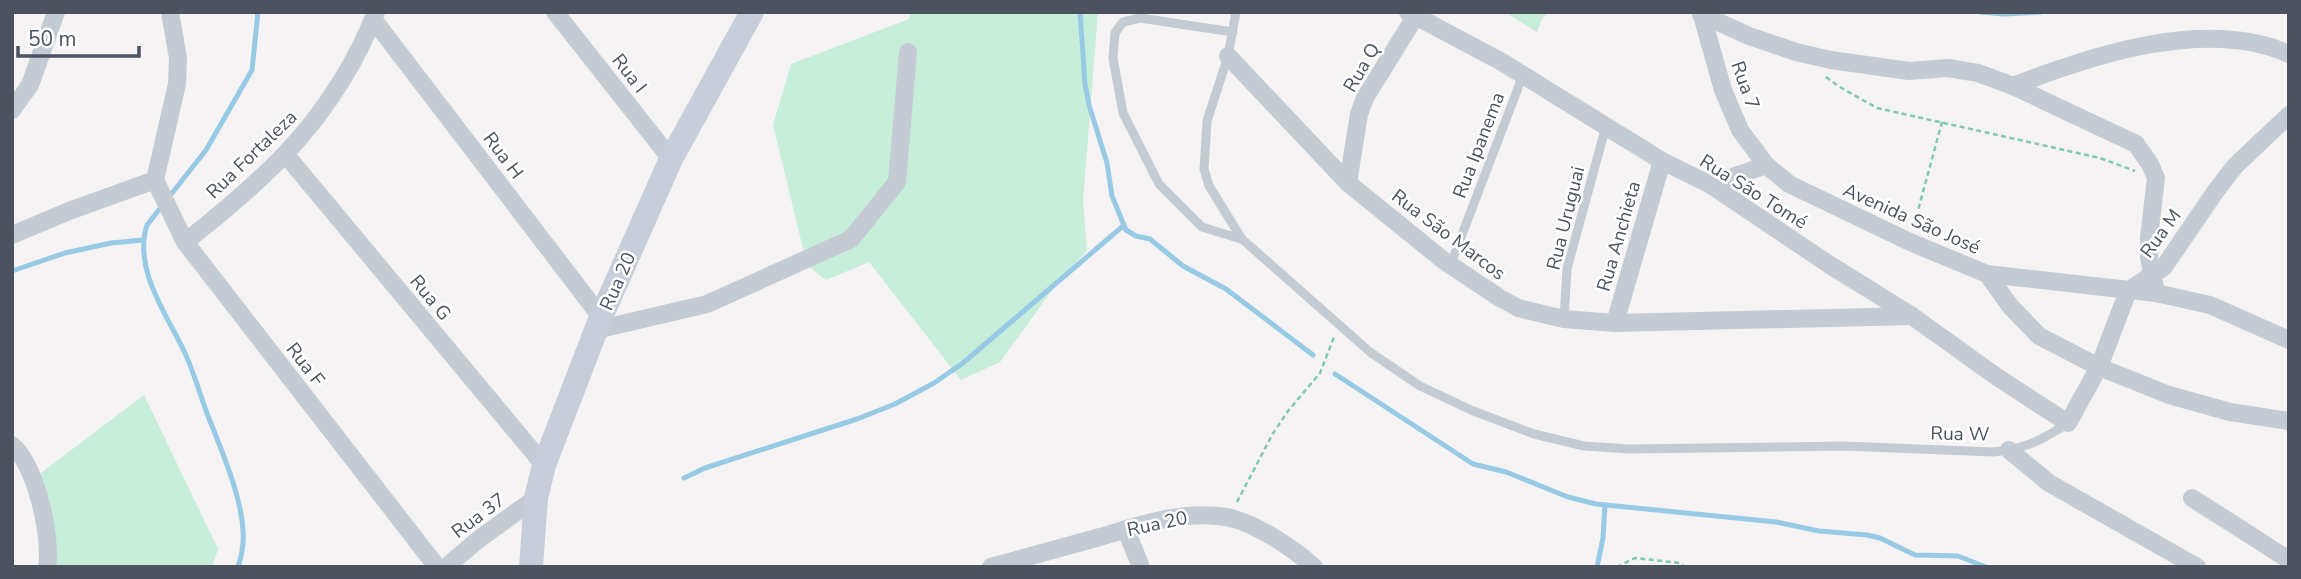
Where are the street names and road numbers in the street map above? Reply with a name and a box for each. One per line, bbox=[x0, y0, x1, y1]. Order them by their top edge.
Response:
street label: Rua Q bbox=[1337, 38, 1386, 97]
street label: Rua I bbox=[606, 49, 653, 99]
street label: Rua 7 bbox=[1724, 58, 1766, 113]
street label: Rua Ipanema bbox=[1447, 89, 1511, 202]
street label: Rua Fortaleza bbox=[200, 105, 303, 205]
street label: Rua H bbox=[477, 127, 529, 185]
street label: Rua São Tomé bbox=[1695, 148, 1812, 235]
street label: Rua Uruguai bbox=[1541, 164, 1591, 273]
street label: Avenida São José bbox=[1839, 177, 1984, 261]
street label: Rua Anchieta bbox=[1591, 178, 1647, 295]
street label: Rua São Marcos bbox=[1386, 183, 1511, 286]
street label: Rua M bbox=[2134, 204, 2187, 263]
street label: Rua 20 bbox=[594, 248, 642, 315]
street label: Rua G bbox=[404, 269, 457, 326]
street label: Rua F bbox=[280, 337, 330, 392]
street label: Rua W bbox=[1930, 420, 1990, 448]
street label: Rua 37 bbox=[446, 487, 511, 545]
street label: Rua 20 bbox=[1125, 505, 1190, 543]

